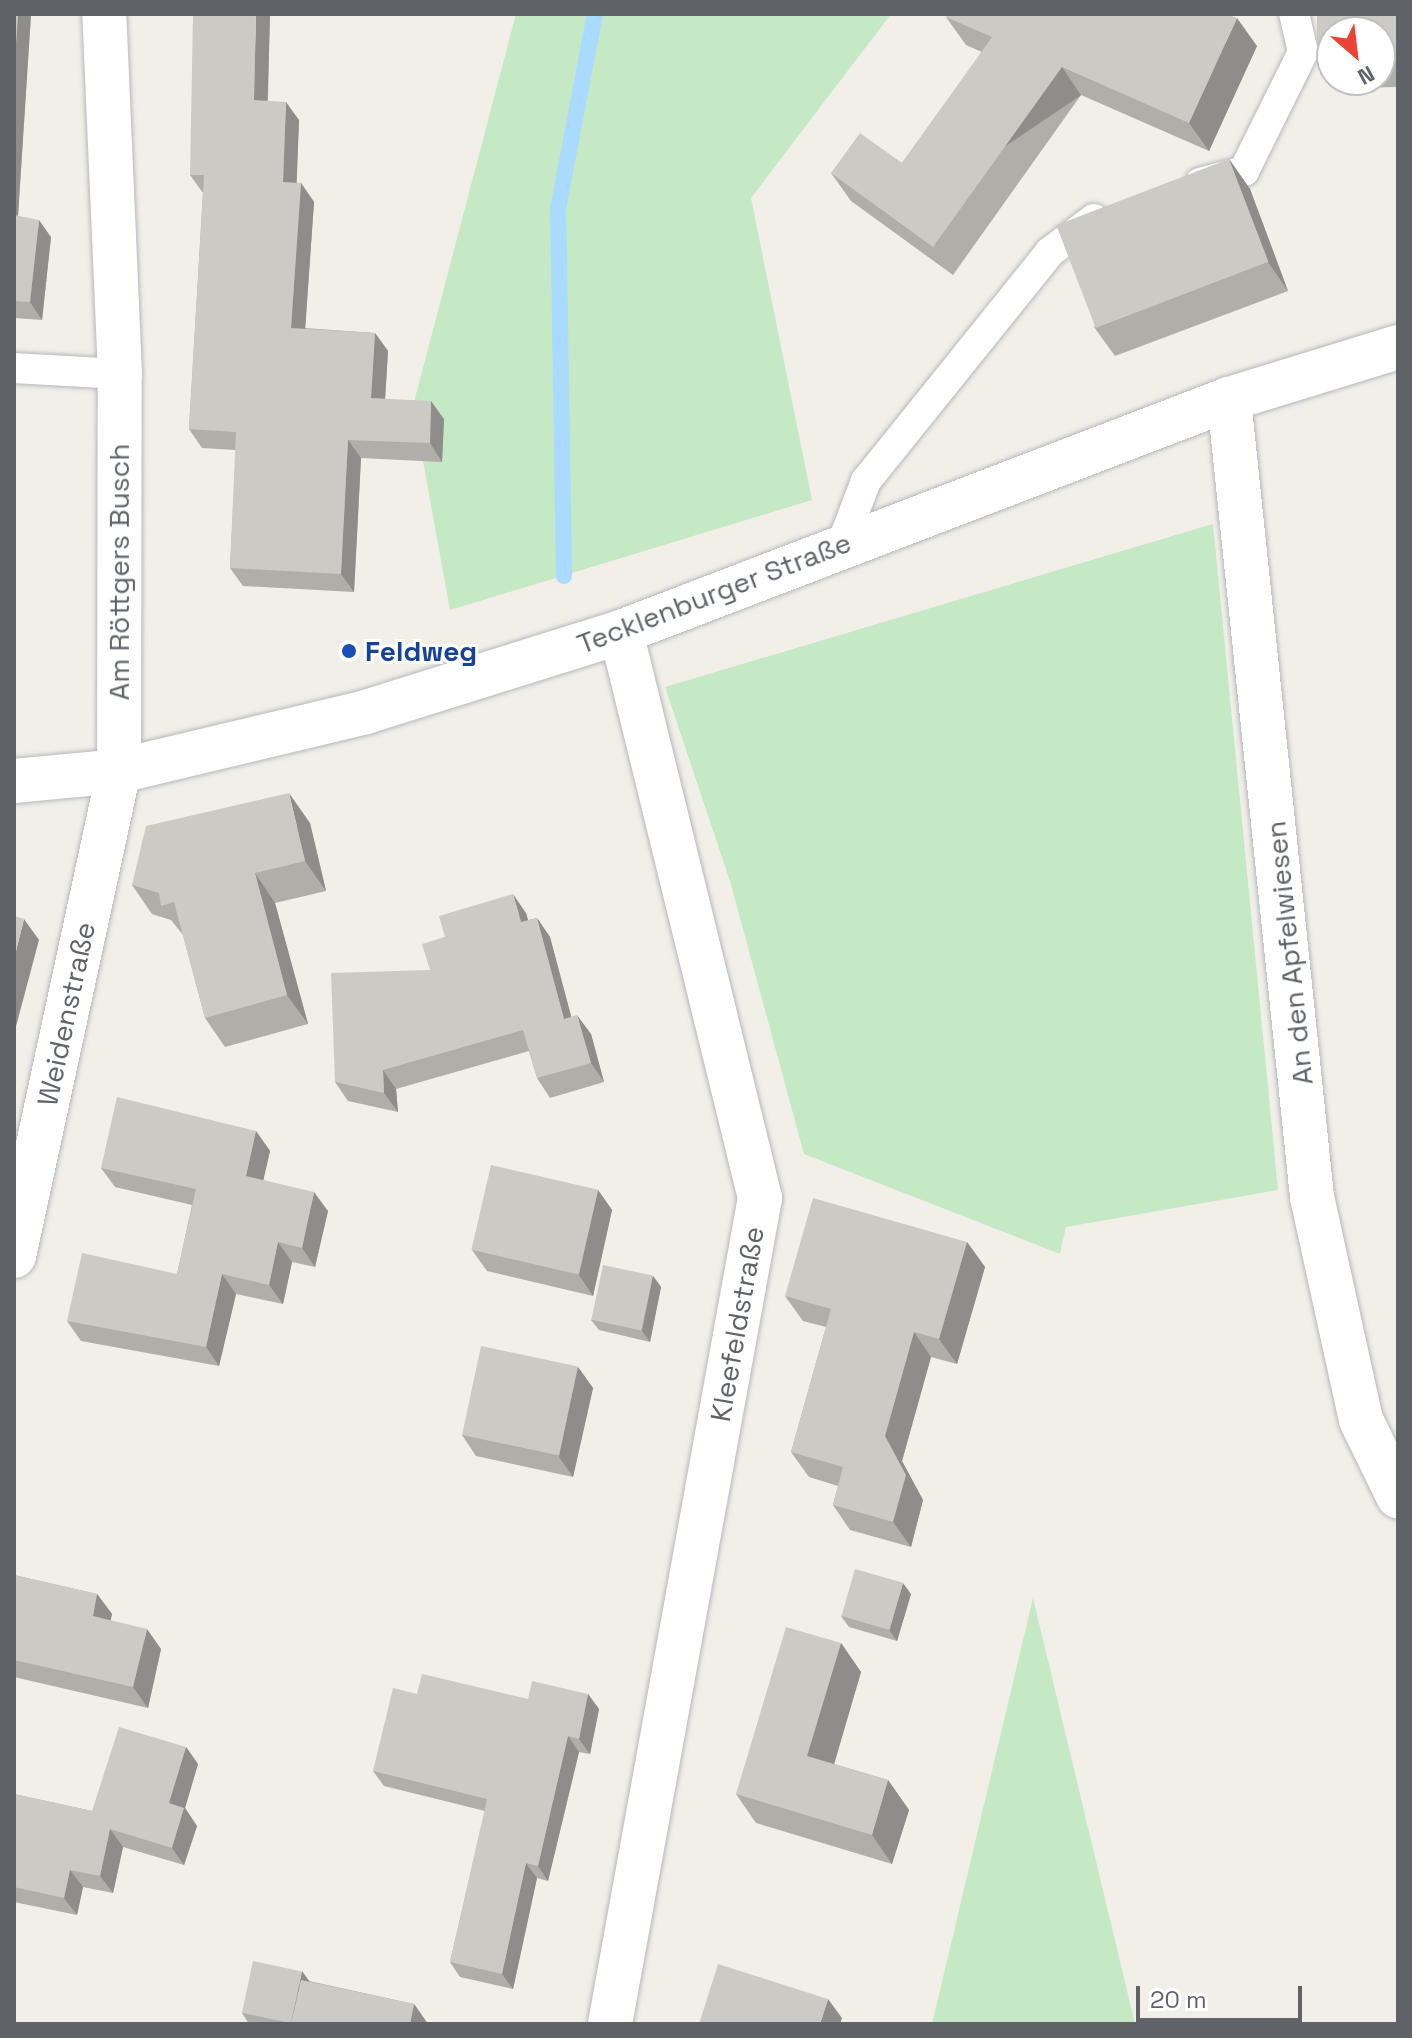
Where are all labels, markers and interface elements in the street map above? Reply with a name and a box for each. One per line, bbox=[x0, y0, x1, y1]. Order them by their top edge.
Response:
north arrow bbox=[1316, 16, 1396, 96]
text: N bbox=[1353, 60, 1379, 91]
street label: Am Röttgers Busch bbox=[102, 444, 136, 700]
street label: Tecklenburger Straße bbox=[572, 525, 856, 661]
place label: Feldweg bbox=[365, 634, 477, 668]
marker: Feldweg bbox=[340, 642, 358, 660]
street label: An den Apfelwiesen bbox=[1258, 819, 1320, 1087]
street label: Weidenstraße bbox=[30, 919, 102, 1109]
street label: Kleefeldstraße bbox=[703, 1224, 771, 1424]
scale bar bbox=[1140, 1970, 1306, 2020]
text: 20 m bbox=[1150, 1984, 1207, 2015]

